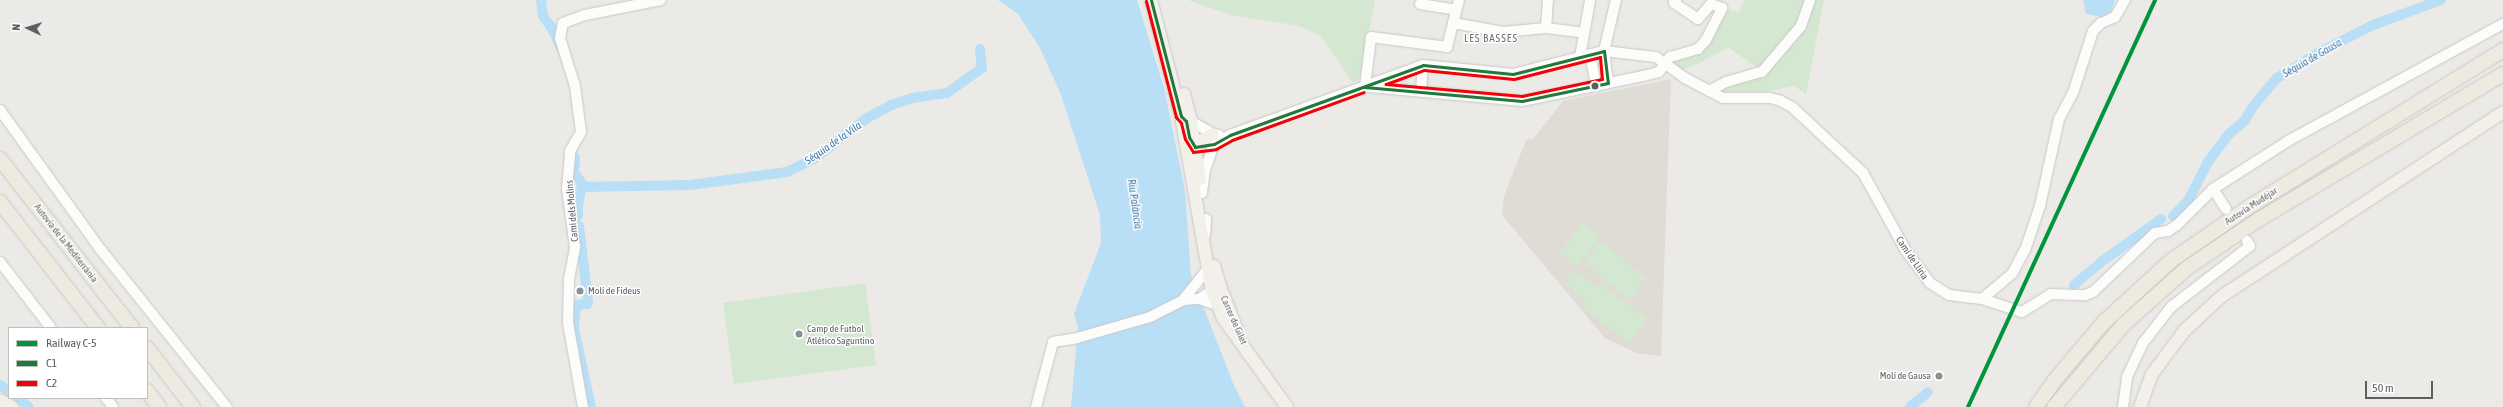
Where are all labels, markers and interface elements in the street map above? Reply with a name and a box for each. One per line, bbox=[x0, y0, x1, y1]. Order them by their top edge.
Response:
north arrow bbox=[8, 8, 48, 48]
text: N bbox=[10, 24, 22, 31]
district label: LES BASSES bbox=[1464, 31, 1518, 45]
water label: Séquia de Gausa bbox=[2280, 36, 2344, 80]
unlabelled marker bbox=[1590, 81, 1600, 91]
water label: Séquia de la Vila bbox=[802, 119, 864, 167]
water label: Riu Palància bbox=[1125, 178, 1145, 230]
street label: Camí dels Molins bbox=[563, 180, 581, 242]
street label: Autovía Mudéjar bbox=[2222, 185, 2280, 227]
street label: Autovia de la Mediterrània bbox=[32, 201, 100, 285]
street label: Camí de Llíria bbox=[1893, 234, 1931, 282]
place label: Molí de Fideus bbox=[588, 285, 640, 297]
marker: Molí de Fideus bbox=[575, 286, 585, 296]
street label: Carrer de Gilet bbox=[1218, 294, 1250, 346]
place label: Camp de Futbol Atlético Saguntino bbox=[807, 322, 874, 346]
legend bbox=[8, 327, 148, 399]
marker: Camp de Futbol Atlético Saguntino bbox=[794, 329, 804, 339]
text: Railway C-5 bbox=[46, 336, 97, 350]
text: C1 bbox=[46, 356, 57, 370]
place label: Molí de Gausa bbox=[1880, 370, 1931, 382]
marker: Molí de Gausa bbox=[1934, 371, 1944, 381]
scale bar bbox=[2367, 373, 2435, 399]
text: C2 bbox=[46, 376, 57, 390]
text: 50 m bbox=[2372, 381, 2394, 395]

